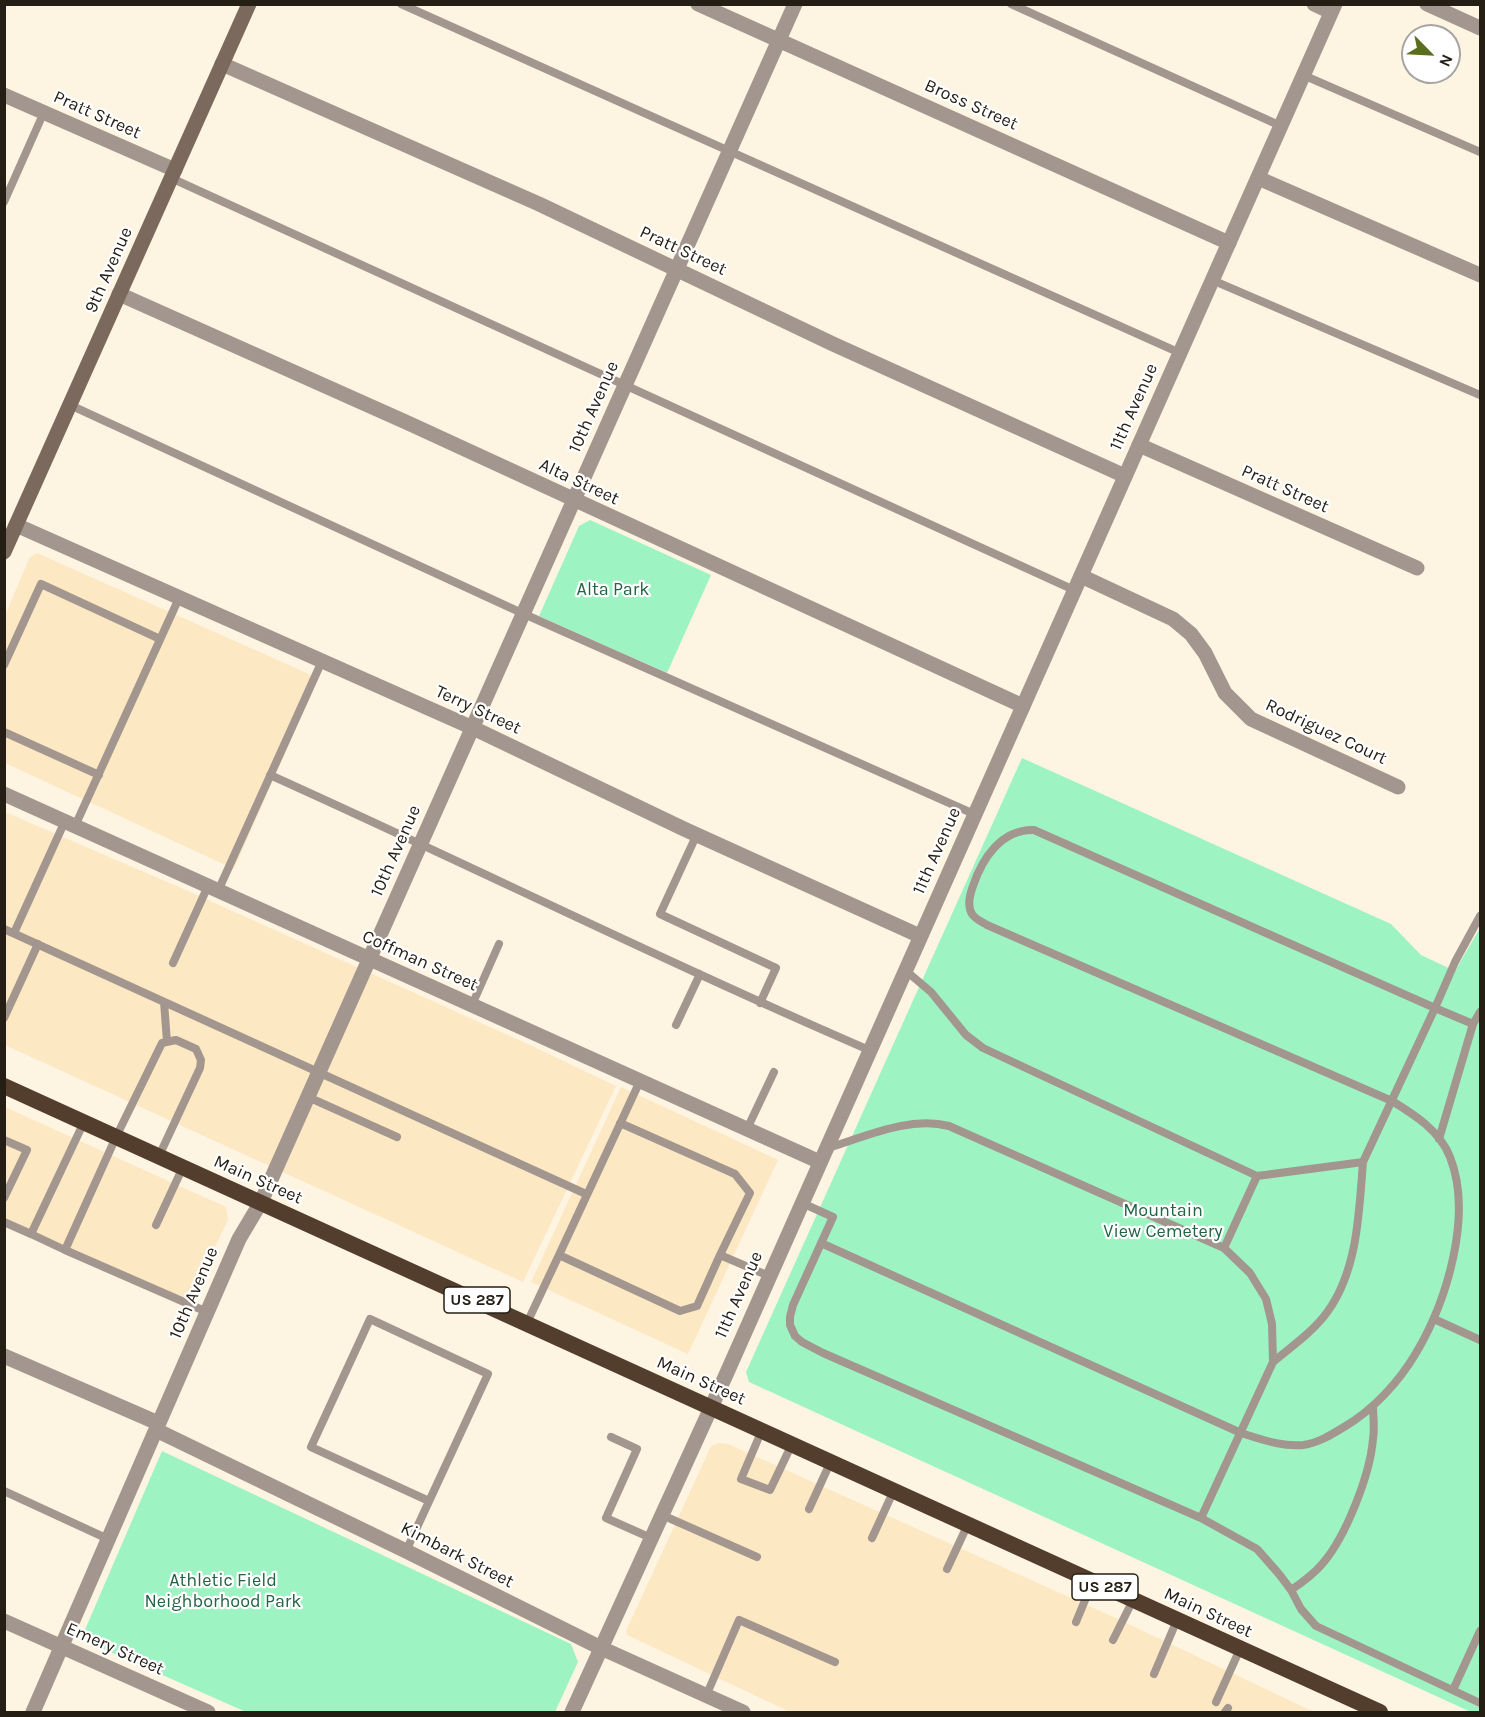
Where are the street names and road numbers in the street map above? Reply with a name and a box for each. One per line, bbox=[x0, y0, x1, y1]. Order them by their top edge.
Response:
street label: Bross Street bbox=[921, 75, 1021, 135]
street label: Pratt Street bbox=[50, 86, 144, 144]
street label: Pratt Street bbox=[636, 221, 730, 281]
street label: 9th Avenue bbox=[81, 224, 137, 316]
street label: 10th Avenue bbox=[564, 358, 624, 456]
street label: 11th Avenue bbox=[1105, 360, 1163, 454]
street label: Alta Street bbox=[536, 454, 622, 510]
street label: Pratt Street bbox=[1238, 460, 1332, 518]
street label: Terry Street bbox=[432, 681, 524, 739]
street label: Rodriguez Court bbox=[1262, 694, 1390, 770]
street label: 10th Avenue bbox=[366, 802, 426, 900]
street label: 11th Avenue bbox=[908, 804, 966, 898]
street label: Coffman Street bbox=[359, 926, 481, 996]
street label: Main Street bbox=[210, 1151, 306, 1209]
street label: 10th Avenue bbox=[165, 1244, 223, 1342]
street label: 11th Avenue bbox=[710, 1248, 768, 1342]
road number: US 287 bbox=[444, 1287, 510, 1313]
street label: Main Street bbox=[653, 1352, 749, 1410]
street label: Kimbark Street bbox=[397, 1517, 517, 1593]
road number: US 287 bbox=[1072, 1574, 1138, 1600]
street label: Main Street bbox=[1160, 1583, 1256, 1643]
street label: Emery Street bbox=[63, 1618, 167, 1680]

